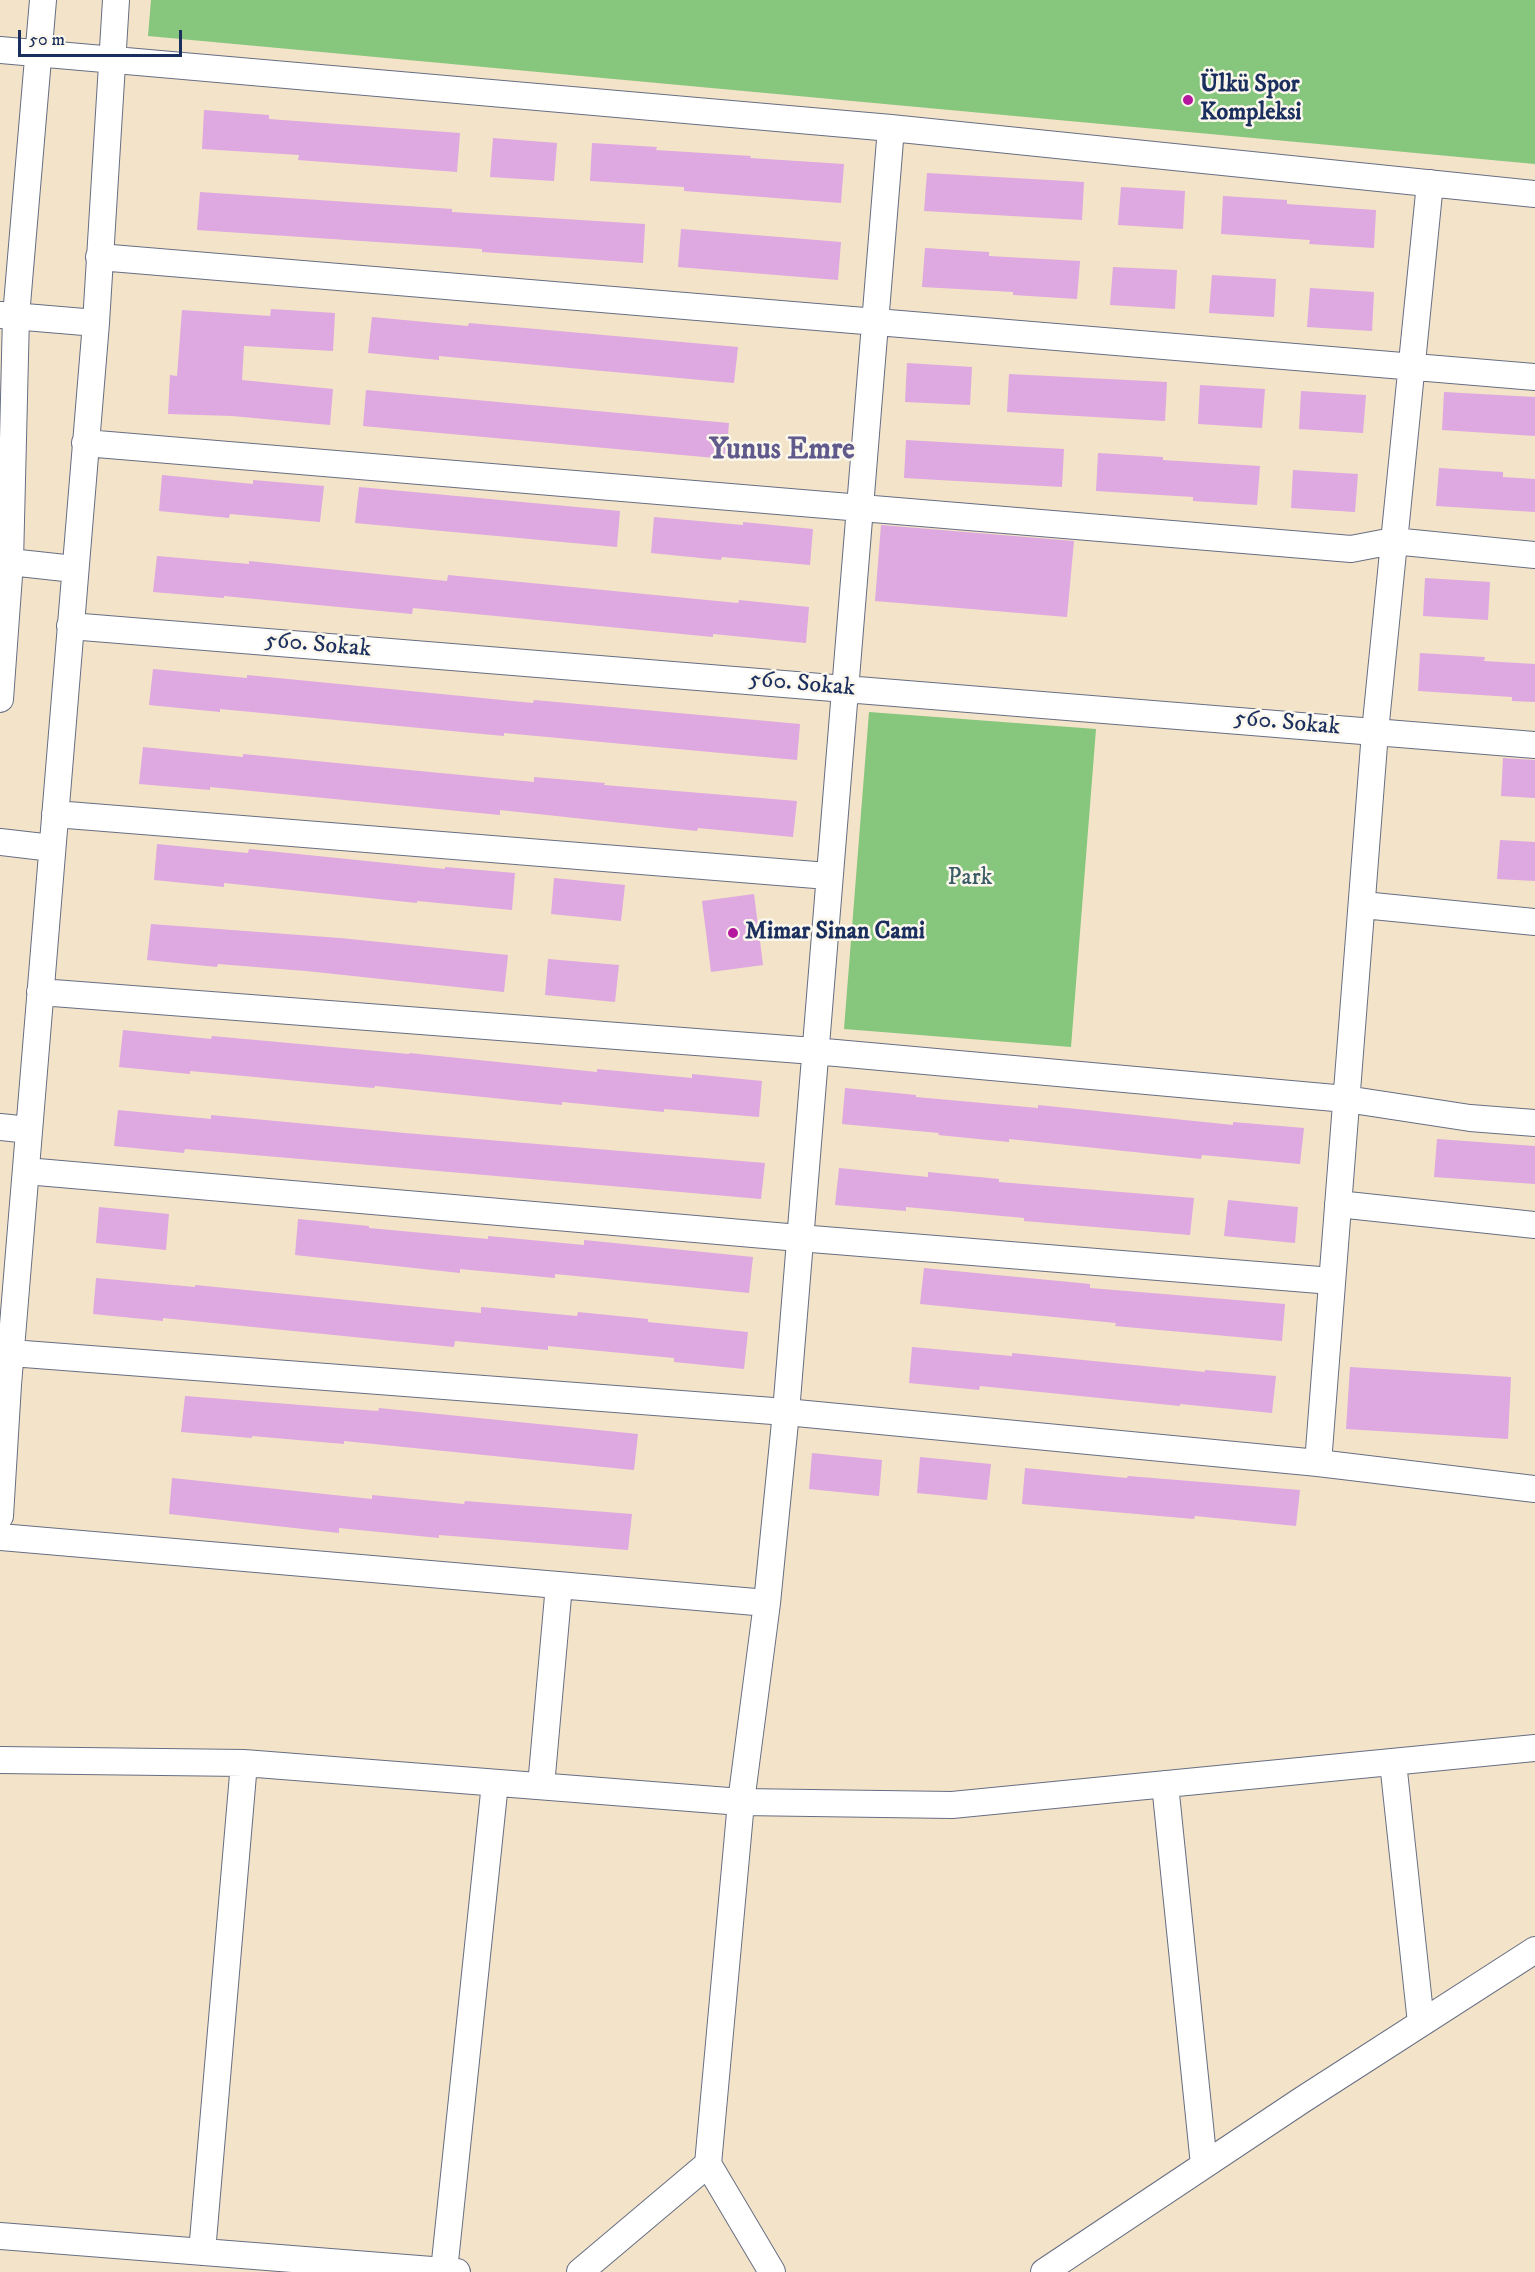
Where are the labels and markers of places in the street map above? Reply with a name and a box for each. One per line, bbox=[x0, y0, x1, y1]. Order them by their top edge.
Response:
place label: Ülkü Spor Kompleksi bbox=[1200, 72, 1301, 128]
marker: Ülkü Spor Kompleksi bbox=[1181, 93, 1195, 107]
place label: Mimar Sinan Cami bbox=[745, 919, 925, 947]
marker: Mimar Sinan Cami bbox=[726, 926, 740, 940]

